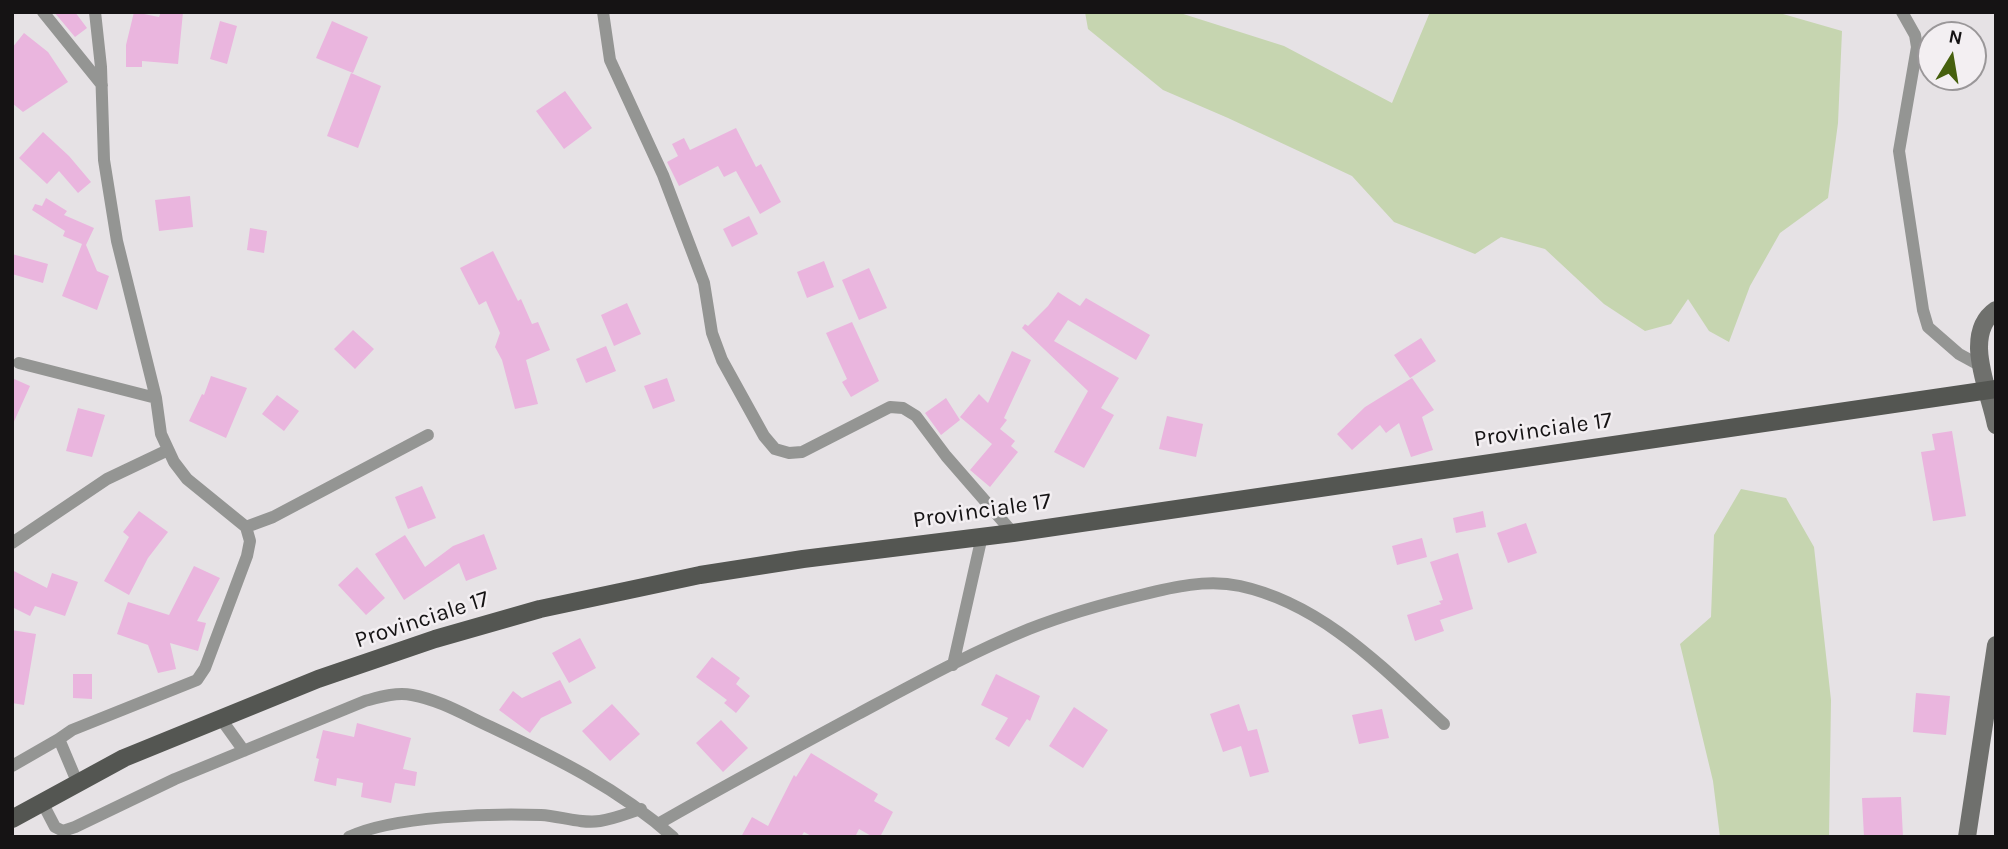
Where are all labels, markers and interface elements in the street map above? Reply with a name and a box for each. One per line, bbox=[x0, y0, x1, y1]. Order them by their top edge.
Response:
north arrow bbox=[1917, 21, 1987, 91]
text: N bbox=[1947, 25, 1964, 49]
street label: Provinciale 17 bbox=[1472, 407, 1614, 453]
street label: Provinciale 17 bbox=[911, 488, 1053, 534]
street label: Provinciale 17 bbox=[351, 585, 493, 655]

